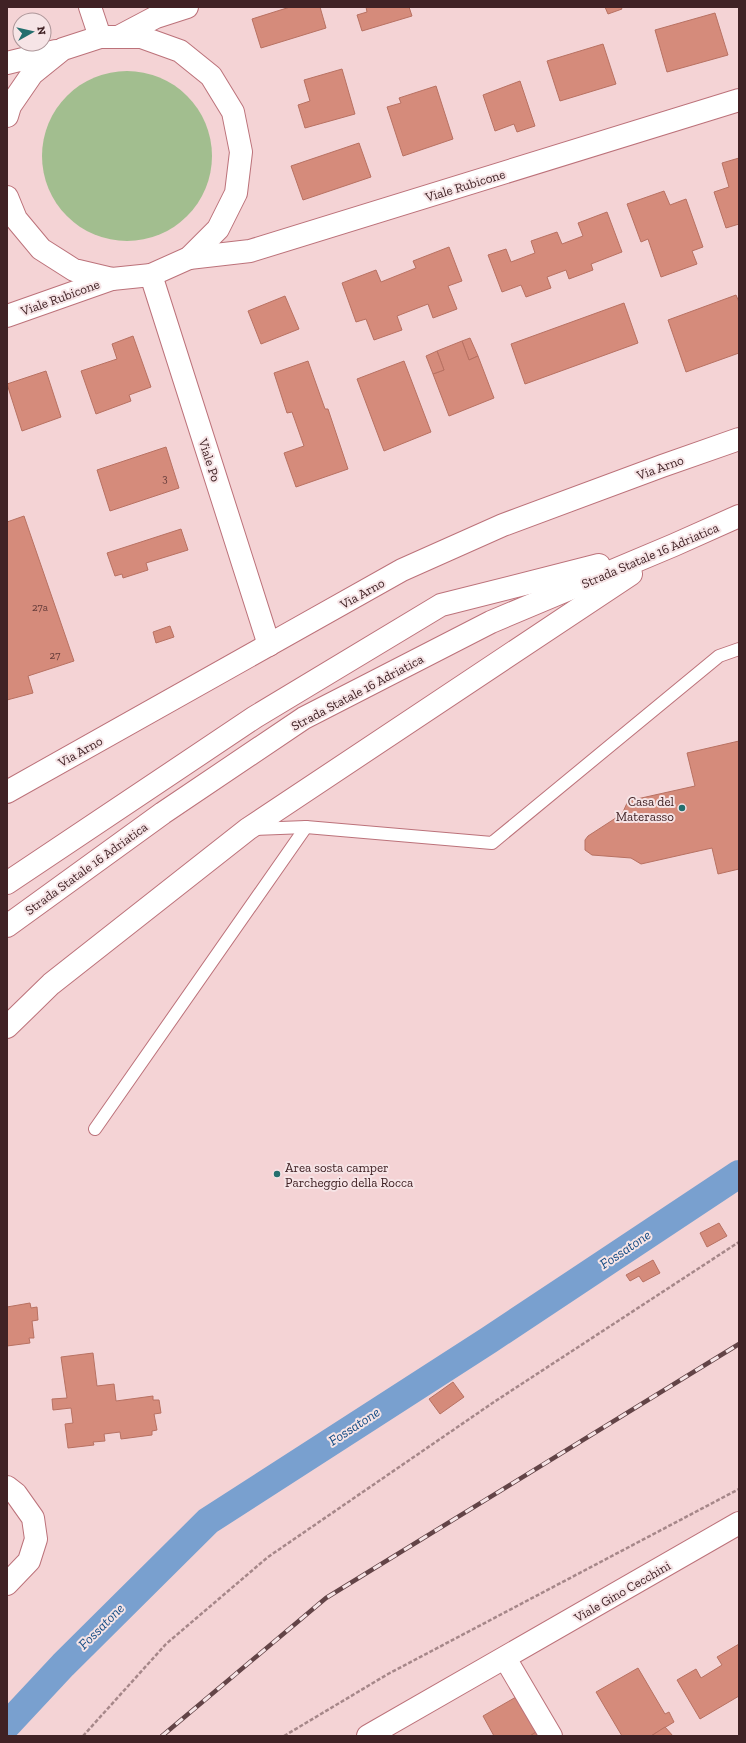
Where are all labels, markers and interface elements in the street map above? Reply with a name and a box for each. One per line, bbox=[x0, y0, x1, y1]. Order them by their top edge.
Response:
north arrow bbox=[12, 12, 52, 52]
text: N bbox=[34, 26, 49, 36]
street label: Viale Rubicone bbox=[422, 166, 507, 205]
street label: Viale Rubicone bbox=[18, 276, 102, 319]
street label: Viale Po bbox=[195, 436, 224, 484]
street label: Via Arno bbox=[634, 452, 686, 483]
house number: 3 bbox=[162, 472, 168, 485]
street label: Strada Statale 16 Adriatica bbox=[579, 519, 722, 591]
street label: Via Arno bbox=[336, 575, 387, 612]
house number: 27a bbox=[32, 601, 49, 614]
house number: 27 bbox=[50, 649, 60, 662]
street label: Strada Statale 16 Adriatica bbox=[289, 651, 427, 734]
street label: Via Arno bbox=[54, 733, 105, 770]
place label: Casa del Materasso bbox=[616, 794, 675, 824]
marker: Casa del Materasso bbox=[677, 803, 687, 813]
street label: Strada Statale 16 Adriatica bbox=[22, 819, 151, 918]
place label: Area sosta camper Parcheggio della Rocca bbox=[285, 1160, 414, 1190]
marker: Area sosta camper Parcheggio della Rocca bbox=[272, 1169, 282, 1179]
water label: Fossatone bbox=[597, 1226, 654, 1273]
water label: Fossatone bbox=[325, 1404, 383, 1449]
street label: Viale Gino Cecchini bbox=[571, 1558, 673, 1626]
water label: Fossatone bbox=[75, 1600, 128, 1653]

